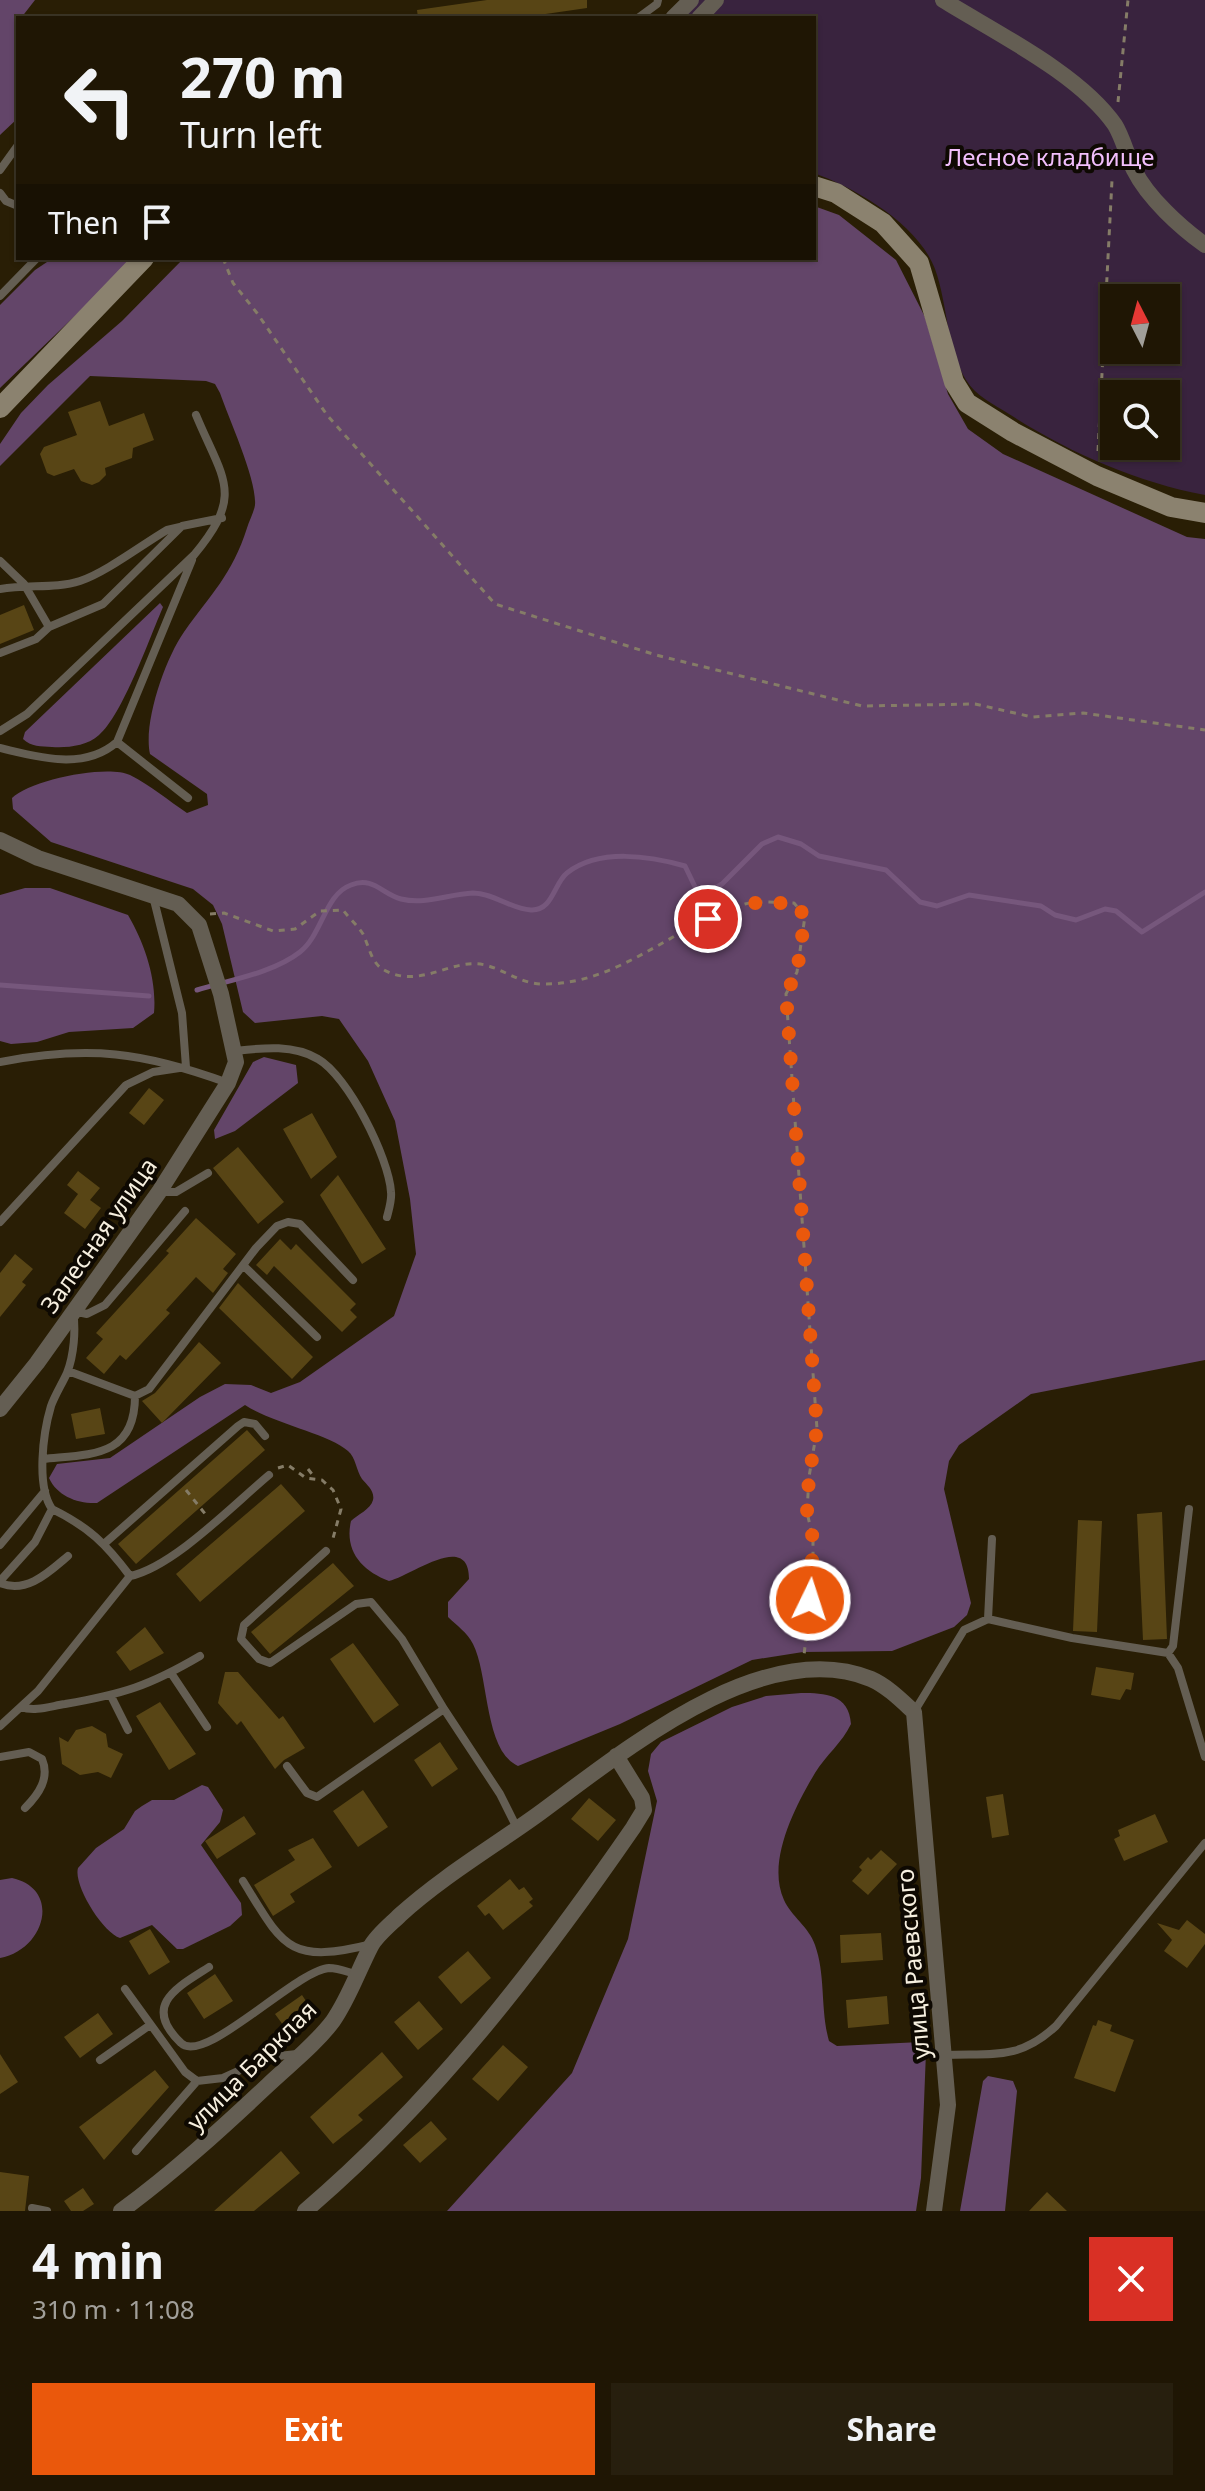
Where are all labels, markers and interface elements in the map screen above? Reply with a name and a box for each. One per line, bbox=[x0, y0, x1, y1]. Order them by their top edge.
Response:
text: 270 m bbox=[180, 38, 345, 114]
icon: left bbox=[48, 48, 152, 152]
text: Turn left bbox=[180, 110, 322, 159]
park label: Лесное кладбище bbox=[946, 140, 1155, 173]
icon: arrive bbox=[135, 200, 179, 244]
text: Then bbox=[48, 202, 119, 243]
north arrow bbox=[1100, 284, 1180, 364]
map controls bbox=[1100, 284, 1180, 460]
button: search bbox=[1100, 380, 1180, 460]
pin bbox=[674, 885, 742, 953]
icon: arrive bbox=[686, 897, 730, 941]
street label: Залесная улица bbox=[32, 1151, 164, 1319]
position arrow bbox=[768, 1558, 852, 1642]
street label: улица Раевского bbox=[887, 1867, 937, 2061]
street label: улица Барклая bbox=[179, 1993, 323, 2137]
text: 4 min bbox=[32, 2228, 164, 2293]
button: close bbox=[1089, 2237, 1173, 2321]
text: 310 m · 11:08 bbox=[32, 2291, 195, 2327]
button: Exit bbox=[32, 2383, 595, 2475]
button: Share bbox=[611, 2383, 1173, 2475]

